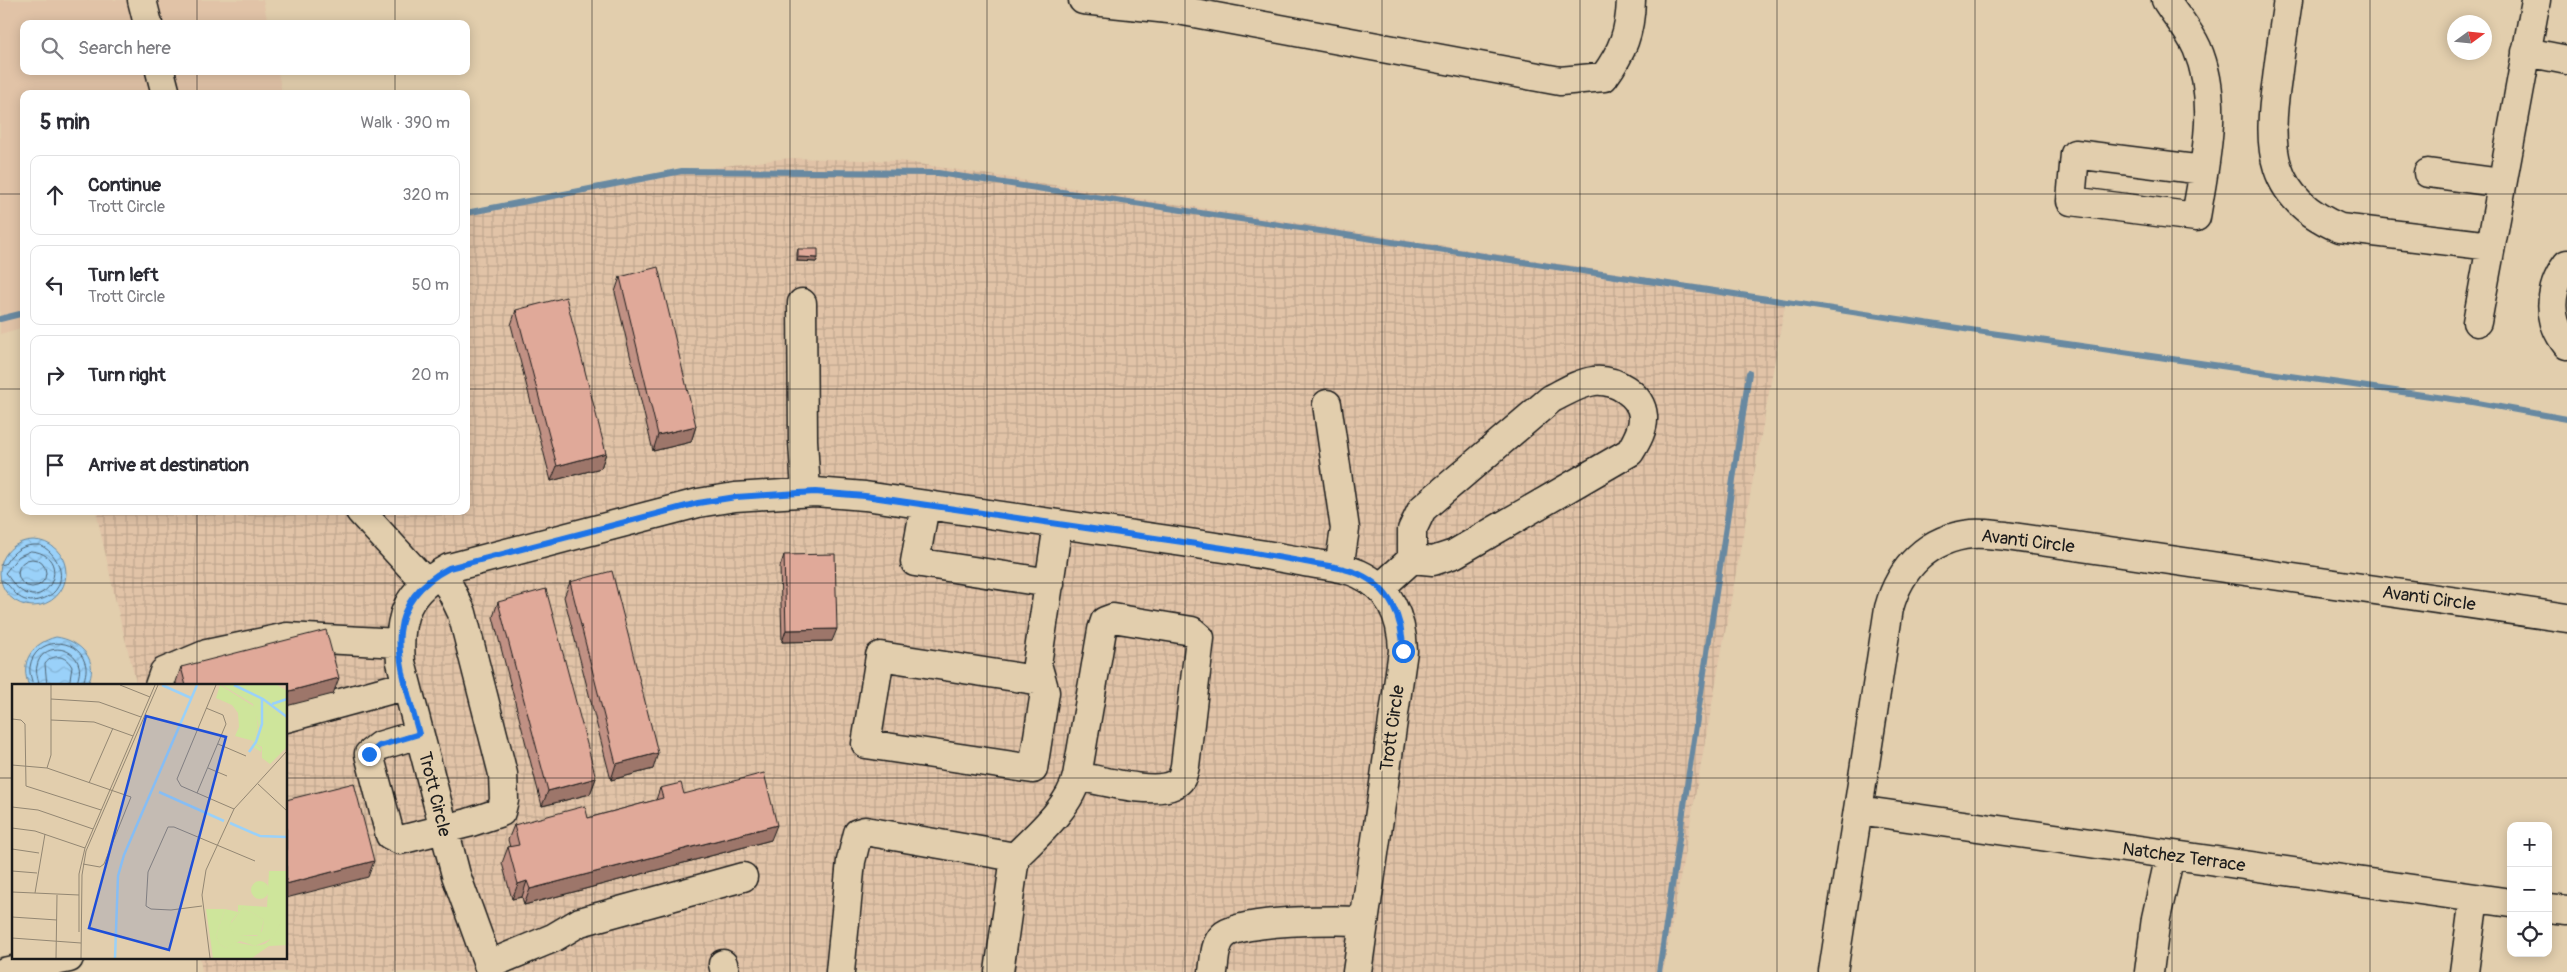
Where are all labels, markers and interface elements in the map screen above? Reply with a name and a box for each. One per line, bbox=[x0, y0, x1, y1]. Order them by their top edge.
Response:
north arrow bbox=[2447, 15, 2492, 60]
search box bbox=[20, 20, 470, 75]
icon: search bbox=[38, 34, 66, 62]
text: Search here bbox=[78, 36, 171, 60]
text: 5 min bbox=[40, 109, 90, 136]
text: Walk · 390 m bbox=[361, 113, 450, 133]
text: Continue bbox=[88, 173, 161, 197]
icon: ahead bbox=[41, 181, 69, 209]
text: 320 m bbox=[403, 185, 449, 205]
text: Trott Circle bbox=[88, 197, 165, 217]
text: Turn left bbox=[88, 263, 158, 287]
icon: left bbox=[41, 271, 69, 299]
text: 50 m bbox=[412, 275, 449, 295]
text: Trott Circle bbox=[88, 287, 165, 307]
icon: right bbox=[41, 361, 69, 389]
text: Turn right bbox=[88, 363, 166, 387]
text: 20 m bbox=[411, 365, 449, 385]
icon: arrive bbox=[41, 451, 69, 479]
text: Arrive at destination bbox=[88, 453, 249, 477]
street label: Avanti Circle bbox=[1980, 524, 2076, 559]
street label: Avanti Circle bbox=[2381, 581, 2477, 616]
route start bbox=[1392, 640, 1415, 663]
street label: Trott Circle bbox=[1375, 683, 1410, 773]
inset map bbox=[12, 684, 288, 960]
route end bbox=[358, 743, 381, 766]
street label: Trott Circle bbox=[413, 749, 456, 839]
map controls bbox=[2507, 822, 2552, 957]
button: + bbox=[2507, 822, 2552, 867]
street label: Natchez Terrace bbox=[2121, 837, 2247, 878]
button: − bbox=[2507, 867, 2552, 912]
button: locate bbox=[2507, 912, 2552, 957]

